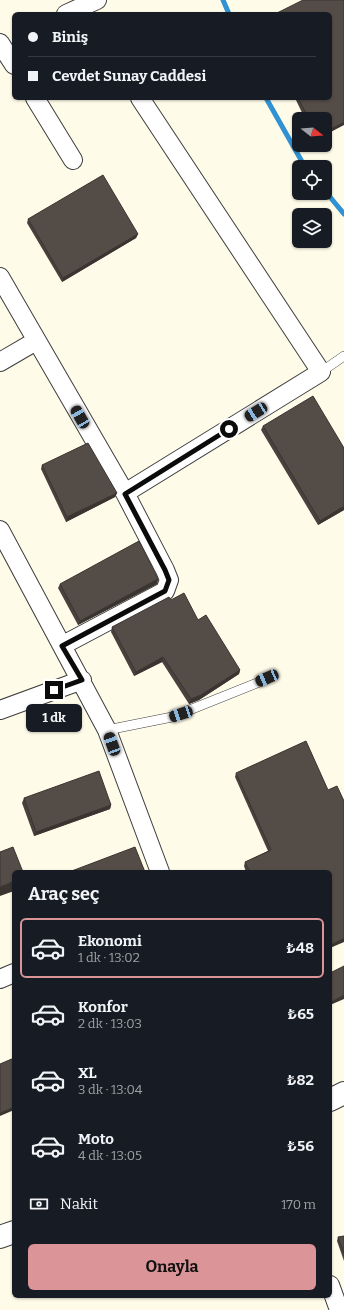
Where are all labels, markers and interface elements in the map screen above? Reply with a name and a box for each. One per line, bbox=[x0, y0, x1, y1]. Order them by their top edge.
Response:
text: Biniş bbox=[52, 28, 88, 46]
text: Cevdet Sunay Caddesi bbox=[52, 67, 206, 85]
north arrow bbox=[292, 112, 332, 152]
map controls bbox=[292, 112, 332, 248]
button: locate bbox=[292, 160, 332, 200]
button: layers bbox=[292, 208, 332, 248]
car bbox=[243, 401, 269, 423]
car bbox=[69, 404, 91, 430]
route start bbox=[220, 420, 238, 438]
car bbox=[254, 668, 280, 688]
route end bbox=[45, 681, 63, 699]
callout: 1 dk bbox=[26, 704, 82, 732]
car bbox=[168, 705, 194, 723]
text: 1 dk bbox=[42, 710, 66, 725]
car bbox=[102, 731, 122, 757]
text: Araç seç bbox=[28, 883, 99, 905]
icon: car bbox=[30, 930, 66, 966]
text: Ekonomi bbox=[78, 932, 142, 950]
text: ₺48 bbox=[286, 939, 314, 957]
text: 1 dk · 13:02 bbox=[78, 950, 140, 965]
icon: car bbox=[30, 996, 66, 1032]
text: Konfor bbox=[78, 998, 128, 1016]
text: ₺65 bbox=[287, 1005, 314, 1023]
text: 2 dk · 13:03 bbox=[78, 1016, 142, 1031]
icon: car bbox=[30, 1062, 66, 1098]
text: XL bbox=[78, 1064, 97, 1082]
text: ₺82 bbox=[286, 1071, 314, 1089]
text: 3 dk · 13:04 bbox=[78, 1082, 142, 1097]
icon: car bbox=[30, 1128, 66, 1164]
text: Moto bbox=[78, 1130, 114, 1148]
text: ₺56 bbox=[287, 1137, 314, 1155]
text: 4 dk · 13:05 bbox=[78, 1148, 142, 1163]
icon: cash bbox=[28, 1193, 50, 1215]
text: Nakit bbox=[60, 1195, 98, 1213]
text: 170 m bbox=[281, 1197, 316, 1212]
button: Onayla bbox=[28, 1244, 316, 1290]

